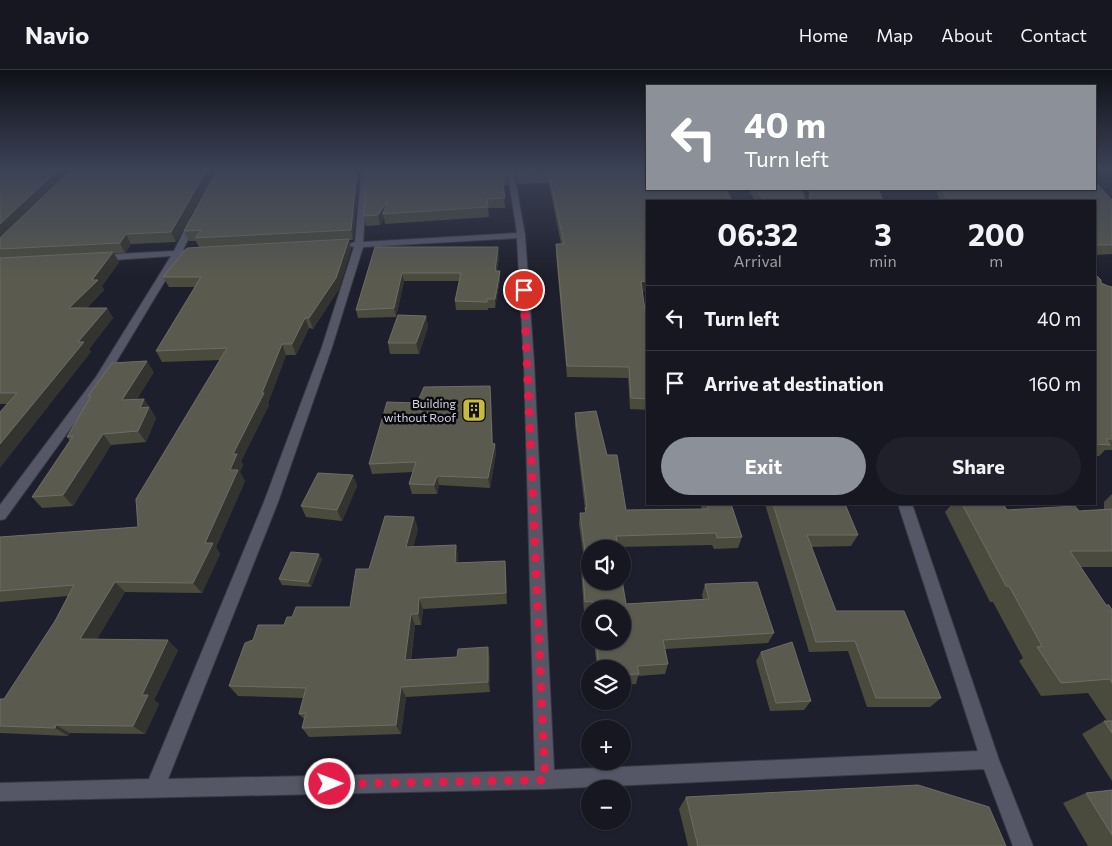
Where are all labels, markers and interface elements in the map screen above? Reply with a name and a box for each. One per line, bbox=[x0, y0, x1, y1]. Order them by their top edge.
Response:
text: Navio bbox=[25, 20, 89, 49]
text: Home bbox=[799, 24, 848, 46]
text: Map bbox=[876, 24, 913, 46]
text: About bbox=[941, 24, 993, 46]
text: Contact bbox=[1021, 24, 1087, 46]
text: 40 m bbox=[744, 102, 826, 145]
icon: left bbox=[661, 105, 726, 170]
text: Turn left bbox=[744, 145, 829, 172]
text: 06:32 bbox=[717, 215, 798, 252]
text: 3 bbox=[874, 215, 892, 252]
text: 200 bbox=[968, 215, 1025, 252]
text: Arrival bbox=[733, 251, 782, 270]
text: min bbox=[869, 251, 897, 270]
text: m bbox=[989, 251, 1003, 270]
pin bbox=[503, 269, 545, 311]
icon: arrive bbox=[510, 276, 538, 304]
icon: left bbox=[661, 304, 689, 332]
text: Turn left bbox=[704, 307, 779, 330]
text: 40 m bbox=[1037, 307, 1081, 330]
icon: arrive bbox=[661, 369, 689, 397]
text: Arrive at destination bbox=[704, 372, 884, 395]
text: 160 m bbox=[1029, 372, 1081, 395]
place label: Building without Roof bbox=[384, 396, 456, 424]
building icon: Building without Roof bbox=[461, 397, 487, 423]
button: Exit bbox=[661, 437, 866, 495]
button: Share bbox=[876, 437, 1081, 495]
map controls bbox=[581, 540, 631, 830]
button: sound bbox=[581, 540, 631, 590]
button: search bbox=[581, 600, 631, 650]
button: layers bbox=[581, 660, 631, 710]
button: + bbox=[581, 720, 631, 770]
position arrow bbox=[303, 757, 355, 809]
button: − bbox=[581, 780, 631, 830]

